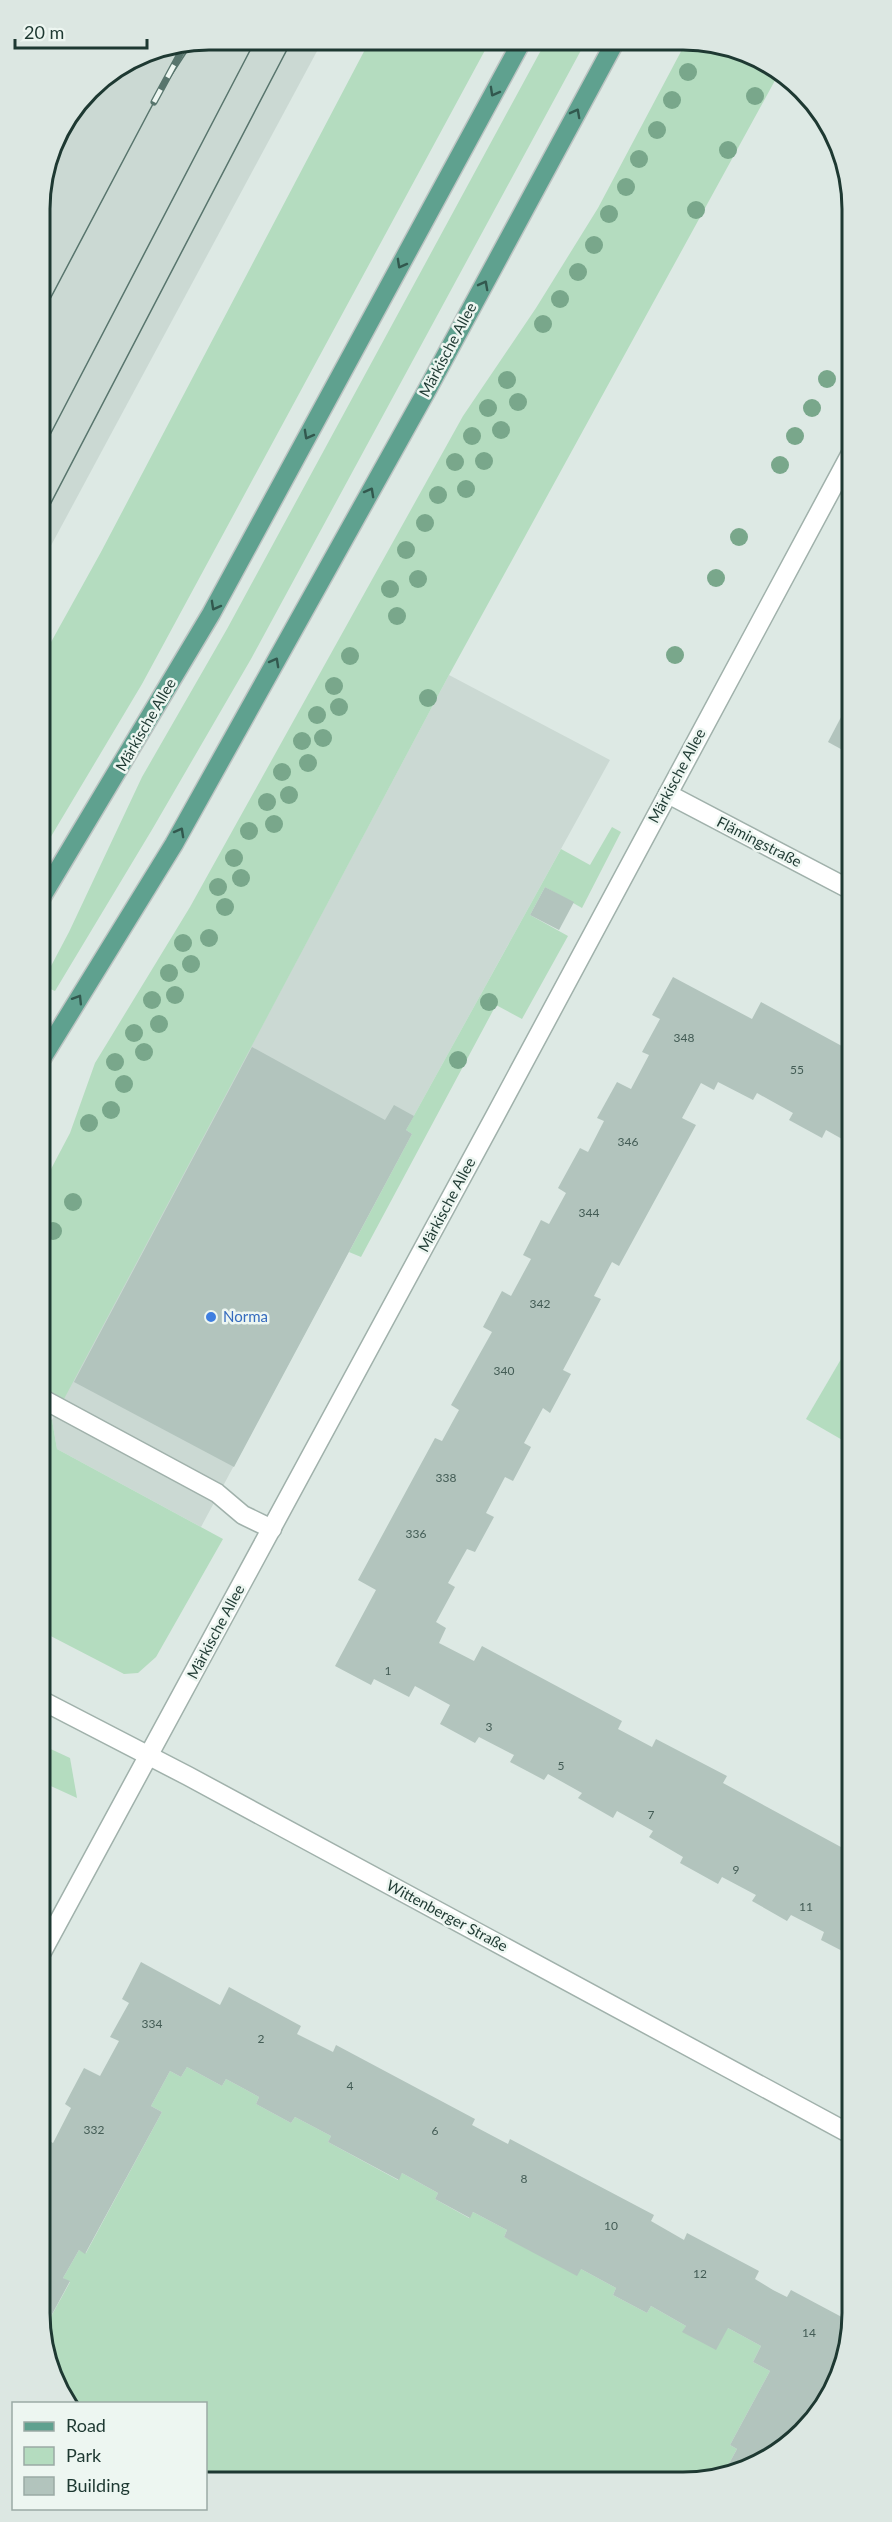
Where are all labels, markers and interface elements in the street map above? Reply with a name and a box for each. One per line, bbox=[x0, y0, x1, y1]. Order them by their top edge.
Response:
scale bar bbox=[15, 12, 147, 50]
text: 20 m bbox=[24, 21, 64, 43]
one-way arrow bbox=[490, 86, 501, 97]
one-way arrow bbox=[569, 109, 580, 119]
one-way arrow bbox=[397, 258, 408, 268]
one-way arrow bbox=[477, 280, 488, 291]
street label: Märkische Allee bbox=[415, 299, 480, 400]
one-way arrow bbox=[304, 429, 315, 439]
one-way arrow bbox=[363, 488, 374, 498]
one-way arrow bbox=[211, 600, 222, 611]
one-way arrow bbox=[268, 658, 279, 668]
street label: Märkische Allee bbox=[111, 675, 179, 774]
street label: Märkische Allee bbox=[644, 725, 709, 826]
street label: Flämingstraße bbox=[714, 812, 805, 870]
one-way arrow bbox=[173, 828, 184, 839]
one-way arrow bbox=[71, 995, 83, 1005]
house number: 348 bbox=[674, 1030, 694, 1045]
house number: 55 bbox=[790, 1062, 804, 1077]
house number: 346 bbox=[618, 1134, 638, 1149]
street label: Märkische Allee bbox=[414, 1154, 479, 1255]
house number: 344 bbox=[579, 1205, 599, 1220]
house number: 342 bbox=[530, 1296, 550, 1311]
place label: Norma bbox=[223, 1307, 268, 1325]
marker: Norma bbox=[204, 1310, 218, 1324]
house number: 340 bbox=[494, 1363, 514, 1378]
house number: 338 bbox=[436, 1470, 456, 1485]
house number: 336 bbox=[406, 1526, 426, 1541]
street label: Märkische Allee bbox=[183, 1581, 248, 1682]
house number: 1 bbox=[385, 1663, 392, 1678]
house number: 3 bbox=[486, 1719, 493, 1734]
house number: 5 bbox=[558, 1758, 565, 1773]
house number: 7 bbox=[648, 1807, 655, 1822]
house number: 9 bbox=[733, 1862, 740, 1877]
street label: Wittenberger Straße bbox=[384, 1876, 511, 1955]
house number: 11 bbox=[799, 1899, 813, 1914]
house number: 334 bbox=[142, 2016, 162, 2031]
house number: 2 bbox=[258, 2031, 265, 2046]
house number: 4 bbox=[347, 2078, 354, 2093]
house number: 332 bbox=[84, 2122, 104, 2137]
house number: 6 bbox=[432, 2123, 439, 2138]
house number: 8 bbox=[521, 2171, 528, 2186]
house number: 10 bbox=[604, 2218, 618, 2233]
house number: 12 bbox=[693, 2266, 707, 2281]
house number: 14 bbox=[802, 2325, 816, 2340]
legend bbox=[12, 2402, 207, 2510]
text: Road bbox=[66, 2414, 106, 2436]
text: Park bbox=[66, 2444, 102, 2466]
text: Building bbox=[66, 2474, 130, 2496]

